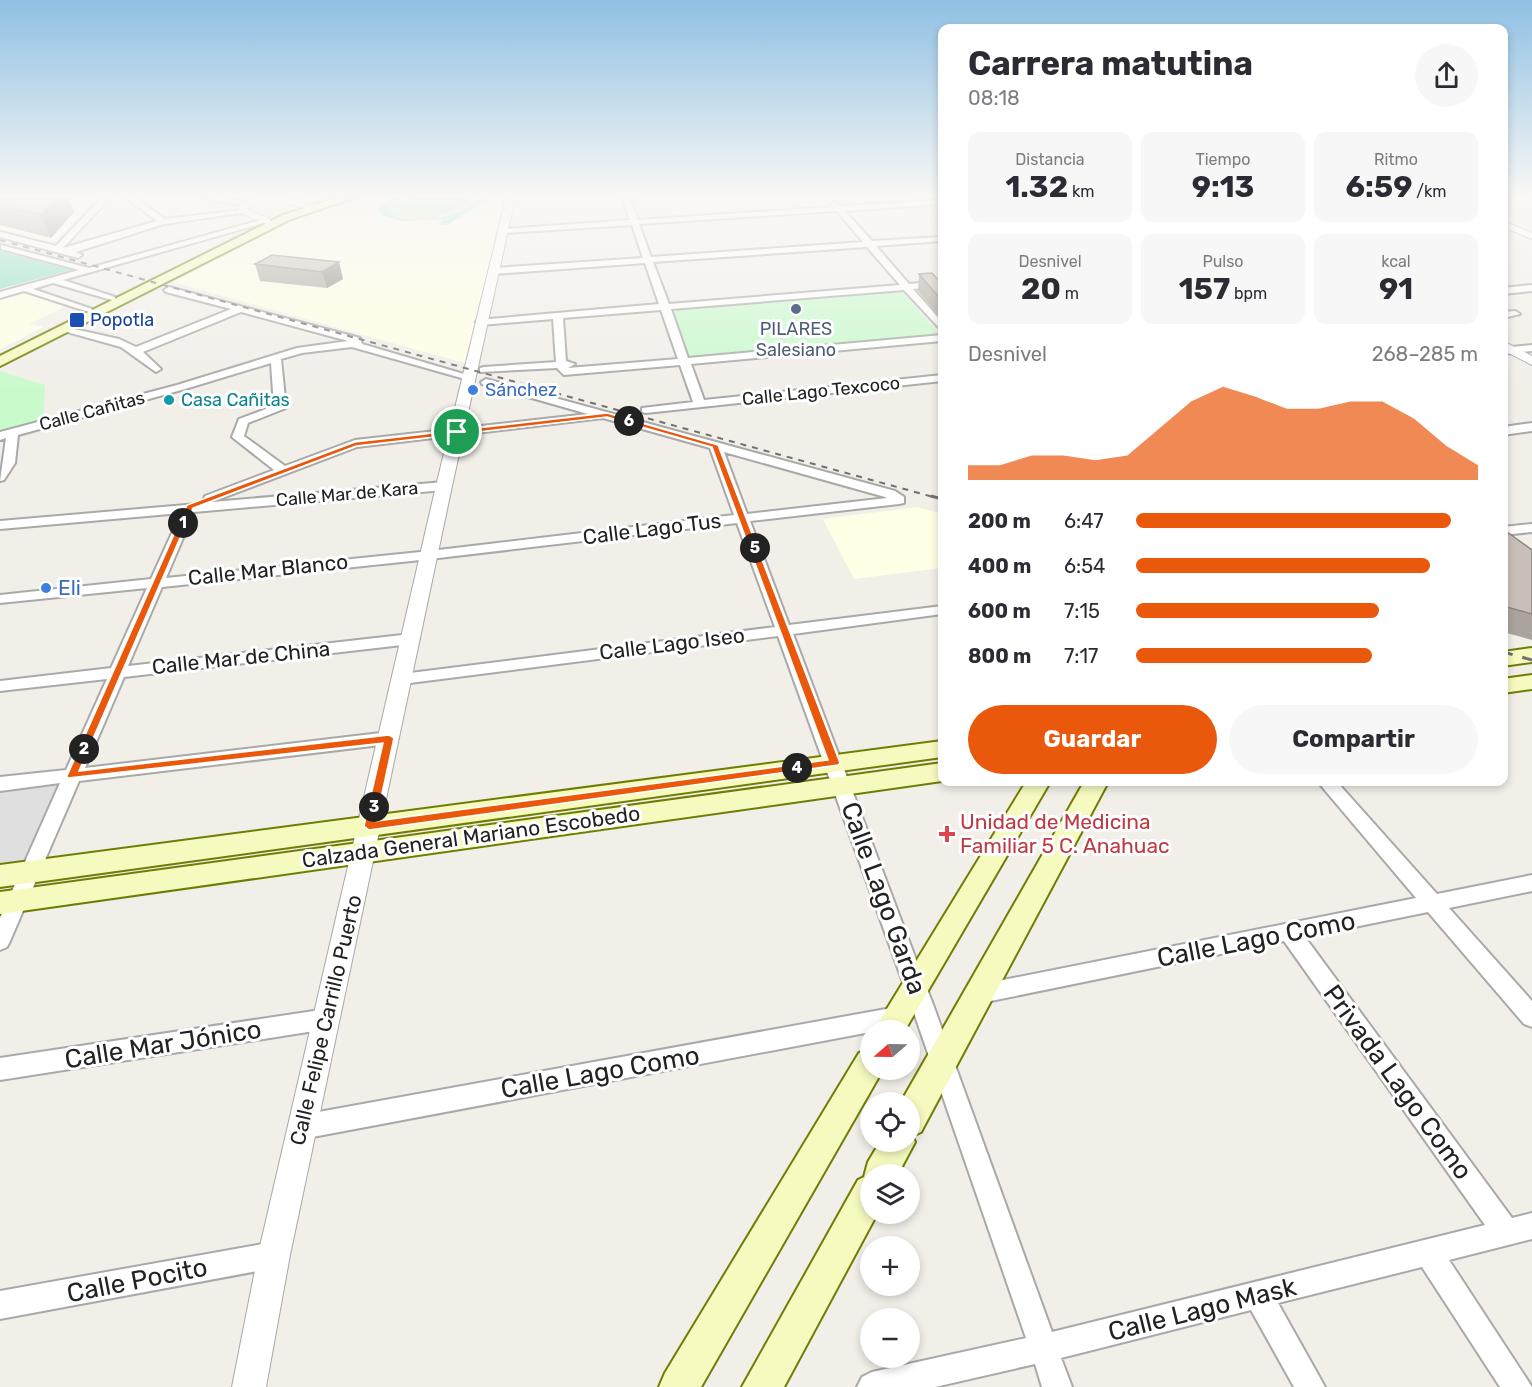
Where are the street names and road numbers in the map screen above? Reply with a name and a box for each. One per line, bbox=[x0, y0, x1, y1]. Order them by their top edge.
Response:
street label: Calle Lago Texcoco bbox=[741, 372, 901, 410]
street label: Calle Cañitas bbox=[37, 386, 147, 436]
street label: Calle Mar de Kara bbox=[275, 477, 419, 511]
street label: Calle Lago Tus bbox=[581, 508, 723, 549]
street label: Calle Mar Blanco bbox=[187, 549, 349, 590]
street label: Calle Lago Iseo bbox=[598, 622, 746, 665]
street label: Calle Mar de China bbox=[151, 636, 331, 679]
street label: Calle Lago Garda bbox=[834, 798, 933, 999]
street label: Calzada General Mariano Escobedo bbox=[300, 800, 642, 873]
street label: Calle Felipe Carrillo Puerto bbox=[285, 892, 367, 1148]
street label: Calle Lago Como bbox=[1154, 905, 1358, 974]
street label: Privada Lago Como bbox=[1316, 979, 1479, 1186]
street label: Calle Mar Jónico bbox=[63, 1014, 264, 1075]
street label: Calle Lago Como bbox=[498, 1040, 702, 1105]
street label: Calle Pocito bbox=[64, 1252, 210, 1309]
street label: Calle Lago Mask bbox=[1105, 1271, 1300, 1348]

